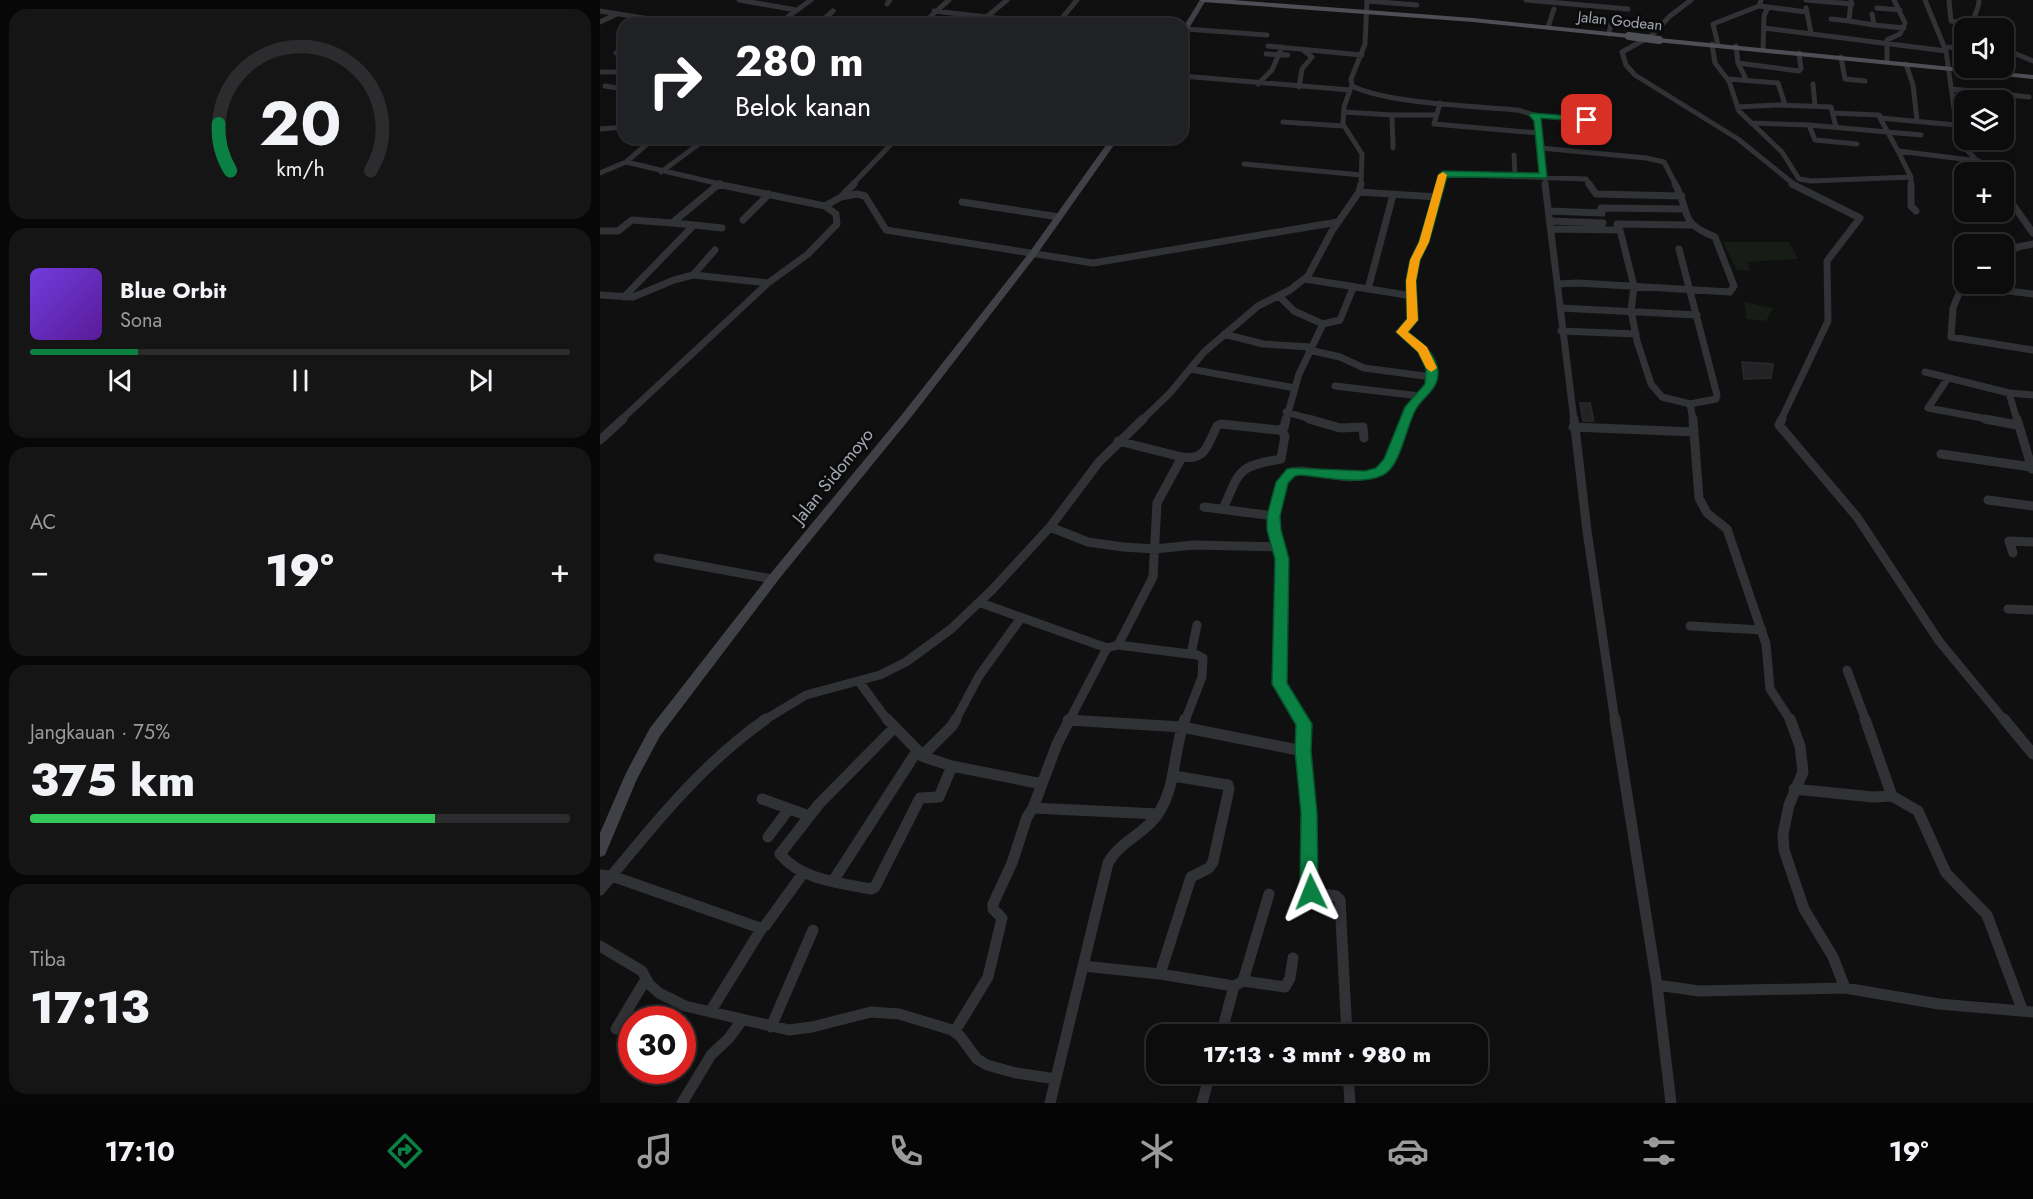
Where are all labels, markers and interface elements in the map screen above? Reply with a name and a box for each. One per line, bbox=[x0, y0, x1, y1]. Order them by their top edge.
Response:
street label: Jalan Godean bbox=[1575, 5, 1663, 36]
map controls bbox=[1954, 18, 2014, 294]
button: sound bbox=[1954, 18, 2014, 78]
text: 280 m bbox=[735, 31, 864, 92]
icon: right bbox=[636, 42, 714, 120]
text: 20 bbox=[259, 78, 341, 168]
text: Belok kanan bbox=[735, 87, 871, 126]
button: layers bbox=[1954, 90, 2014, 150]
pin bbox=[1561, 94, 1612, 145]
icon: arrive bbox=[1570, 103, 1603, 136]
text: km/h bbox=[276, 153, 324, 184]
button: + bbox=[1954, 162, 2014, 222]
button: − bbox=[1954, 234, 2014, 294]
text: Blue Orbit bbox=[120, 274, 226, 306]
text: Sona bbox=[120, 306, 162, 335]
icon: previous bbox=[104, 364, 137, 397]
icon: pause bbox=[284, 364, 317, 397]
icon: next bbox=[464, 364, 497, 397]
street label: Jalan Sidomoyo bbox=[785, 422, 880, 531]
text: AC bbox=[30, 508, 56, 537]
text: 19° bbox=[265, 538, 334, 603]
text: − bbox=[30, 547, 49, 594]
text: + bbox=[550, 547, 570, 594]
text: Jangkauan · 75% bbox=[30, 718, 170, 747]
text: 375 km bbox=[30, 748, 195, 813]
position arrow bbox=[1279, 860, 1343, 924]
text: Tiba bbox=[30, 945, 66, 974]
text: 17:13 bbox=[30, 975, 149, 1040]
speed limit sign: 30 bbox=[618, 1006, 696, 1084]
text: 17:13 · 3 mnt · 980 m bbox=[1203, 1038, 1431, 1070]
icon: directions bbox=[384, 1130, 426, 1172]
icon: music bbox=[634, 1130, 676, 1172]
icon: phone bbox=[885, 1130, 927, 1172]
icon: climate bbox=[1136, 1130, 1178, 1172]
icon: car bbox=[1387, 1130, 1429, 1172]
icon: filters bbox=[1638, 1130, 1680, 1172]
text: 17:10 bbox=[104, 1132, 175, 1171]
text: 19° bbox=[1889, 1132, 1929, 1171]

